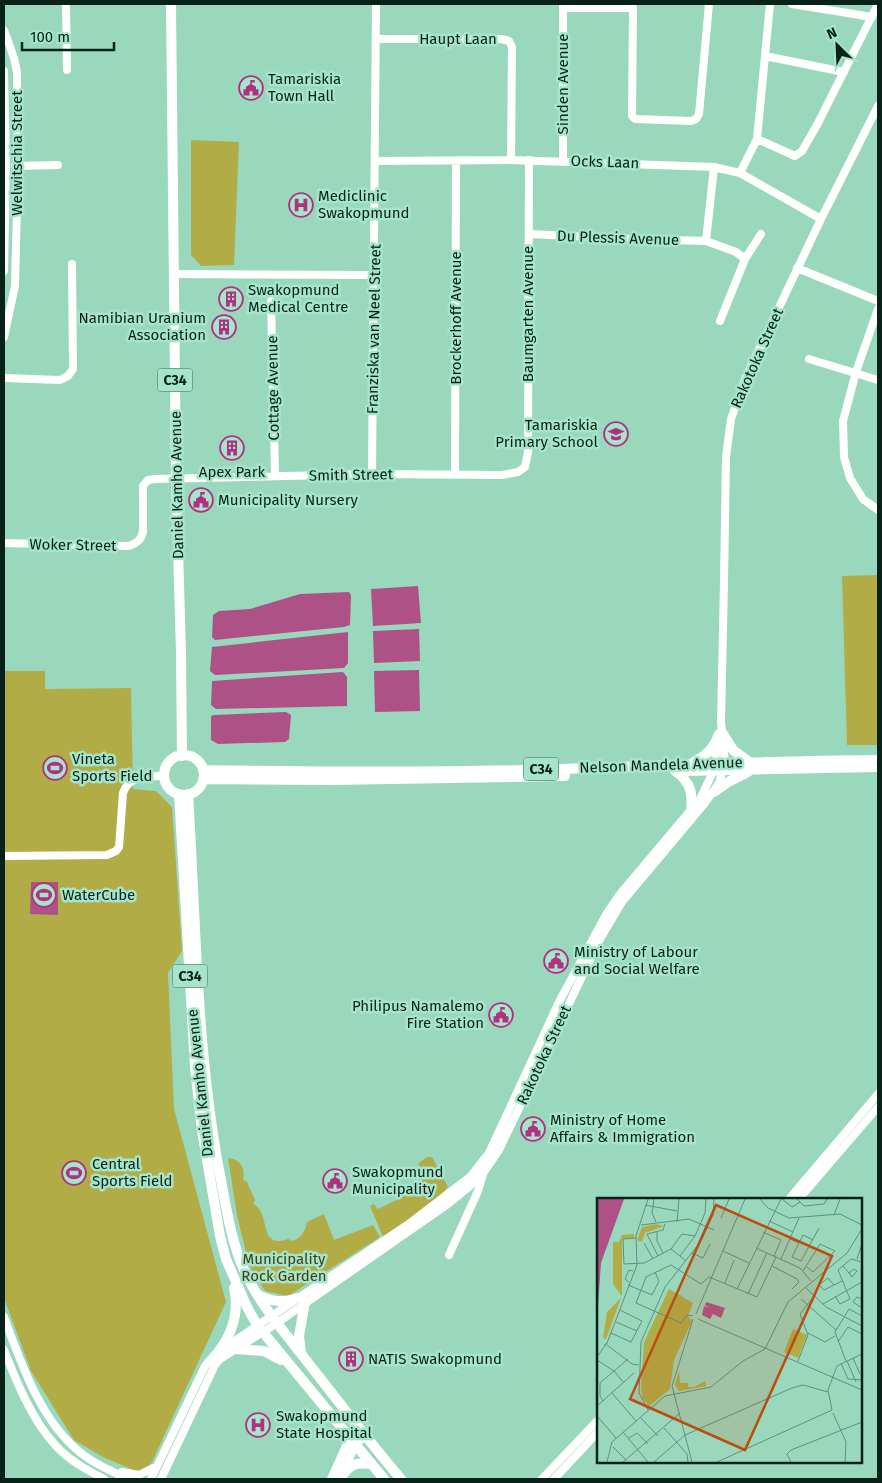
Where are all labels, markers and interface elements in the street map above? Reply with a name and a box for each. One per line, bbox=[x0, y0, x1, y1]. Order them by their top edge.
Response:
scale bar bbox=[22, 20, 115, 52]
north arrow bbox=[812, 20, 862, 70]
text: N bbox=[824, 24, 840, 43]
text: 100 m bbox=[30, 28, 70, 46]
street label: Haupt Laan bbox=[419, 30, 497, 48]
street label: Sinden Avenue bbox=[554, 34, 572, 134]
place label: Tamariskia Town Hall bbox=[268, 70, 341, 105]
public building icon: Tamariskia Town Hall bbox=[238, 75, 264, 101]
street label: Welwitschia Street bbox=[8, 90, 26, 216]
street label: Ocks Laan bbox=[570, 152, 640, 172]
place label: Mediclinic Swakopmund bbox=[318, 187, 409, 222]
hospital icon: Mediclinic Swakopmund bbox=[288, 192, 314, 218]
street label: Du Plessis Avenue bbox=[557, 227, 679, 249]
street label: Franziska van Neel Street bbox=[364, 243, 384, 414]
street label: Baumgarten Avenue bbox=[519, 246, 537, 382]
street label: Brockerhoff Avenue bbox=[447, 251, 465, 385]
place label: Swakopmund Medical Centre bbox=[248, 281, 348, 316]
building icon: Swakopmund Medical Centre bbox=[218, 286, 244, 312]
street label: Rakotoka Street bbox=[727, 305, 787, 411]
place label: Namibian Uranium Association bbox=[78, 309, 206, 344]
building icon: Namibian Uranium Association bbox=[211, 314, 237, 340]
street label: Cottage Avenue bbox=[263, 335, 283, 441]
road number: C34 bbox=[158, 368, 192, 392]
street label: Daniel Kamho Avenue bbox=[167, 411, 187, 559]
place label: Tamariskia Primary School bbox=[495, 416, 599, 451]
school or university icon: Tamariskia Primary School bbox=[603, 421, 629, 447]
building icon: Apex Park bbox=[219, 435, 245, 461]
place label: Apex Park bbox=[199, 463, 265, 481]
street label: Smith Street bbox=[309, 465, 394, 485]
public building icon: Municipality Nursery bbox=[188, 487, 214, 513]
place label: Municipality Nursery bbox=[218, 491, 358, 509]
street label: Woker Street bbox=[29, 535, 117, 555]
place label: Vineta Sports Field bbox=[72, 750, 153, 785]
street label: Nelson Mandela Avenue bbox=[579, 753, 743, 777]
sports icon: Vineta Sports Field bbox=[42, 755, 68, 781]
road number: C34 bbox=[524, 758, 558, 781]
sports icon: WaterCube bbox=[31, 882, 57, 908]
place label: WaterCube bbox=[62, 886, 135, 904]
place label: Ministry of Labour and Social Welfare bbox=[574, 943, 700, 978]
public building icon: Ministry of Labour and Social Welfare bbox=[543, 948, 569, 974]
road number: C34 bbox=[172, 964, 208, 988]
place label: Philipus Namalemo Fire Station bbox=[352, 997, 484, 1032]
public building icon: Philipus Namalemo Fire Station bbox=[488, 1002, 514, 1028]
street label: Rakotoka Street bbox=[513, 1002, 575, 1108]
street label: Daniel Kamho Avenue bbox=[183, 1008, 217, 1158]
place label: Ministry of Home Affairs & Immigration bbox=[550, 1111, 695, 1146]
public building icon: Ministry of Home Affairs & Immigration bbox=[520, 1116, 546, 1142]
place label: Central Sports Field bbox=[92, 1155, 173, 1190]
sports icon: Central Sports Field bbox=[61, 1160, 87, 1186]
place label: Swakopmund Municipality bbox=[352, 1163, 443, 1198]
public building icon: Swakopmund Municipality bbox=[322, 1168, 348, 1194]
inset map bbox=[597, 1198, 862, 1463]
park label: Municipality Rock Garden bbox=[241, 1250, 327, 1285]
building icon: NATIS Swakopmund bbox=[338, 1346, 364, 1372]
place label: NATIS Swakopmund bbox=[368, 1350, 502, 1368]
place label: Swakopmund State Hospital bbox=[276, 1407, 372, 1442]
hospital icon: Swakopmund State Hospital bbox=[245, 1412, 271, 1438]

